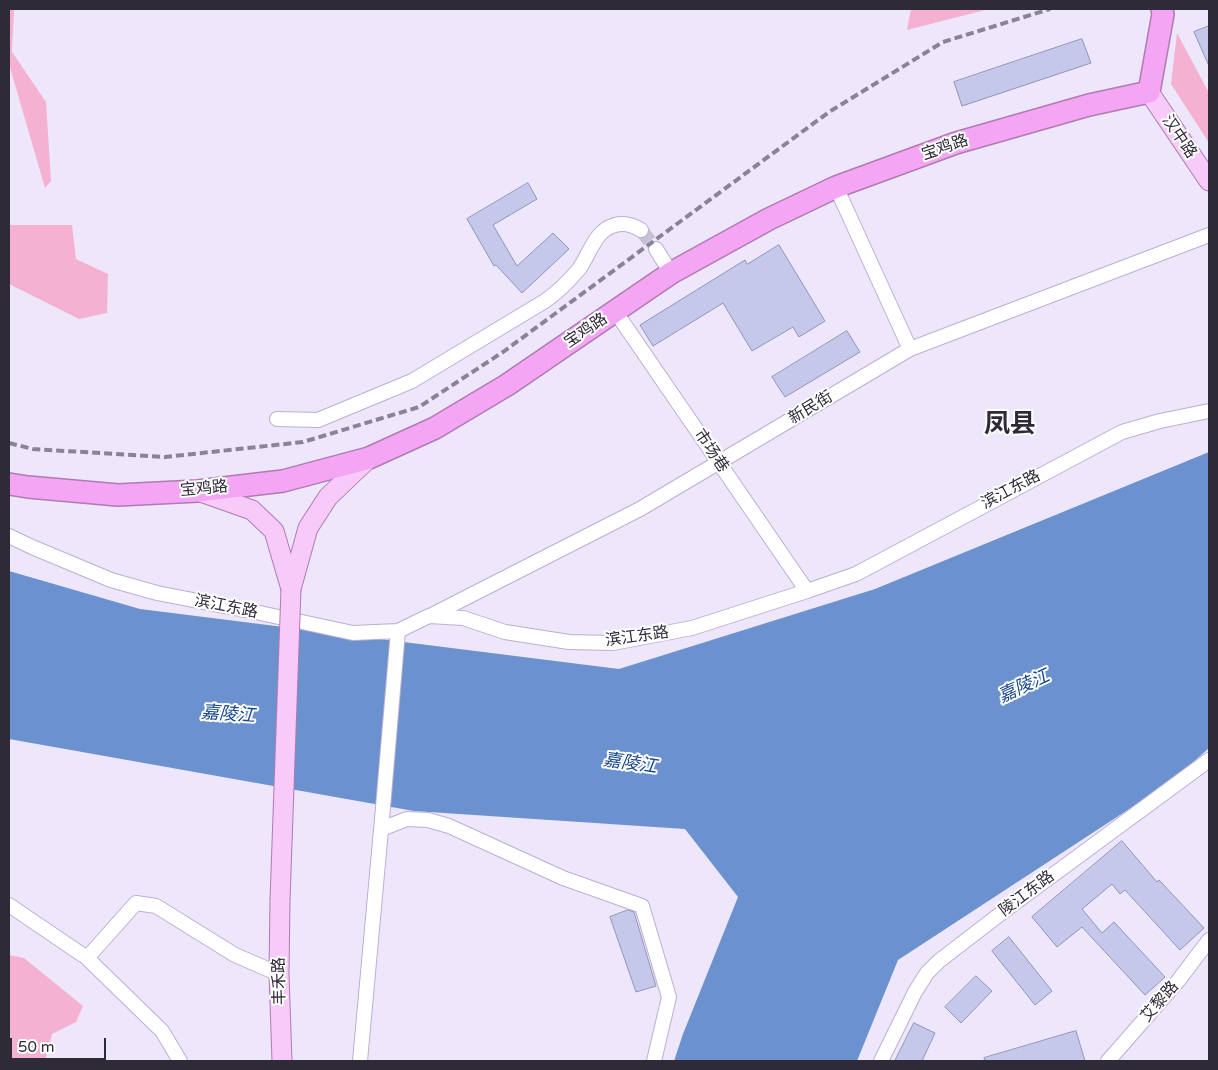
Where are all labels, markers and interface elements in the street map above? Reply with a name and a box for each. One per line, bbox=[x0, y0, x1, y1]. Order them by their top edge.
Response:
street label: 汉中路 bbox=[1158, 112, 1200, 162]
street label: 宝鸡路 bbox=[919, 131, 971, 165]
street label: 宝鸡路 bbox=[561, 310, 611, 352]
street label: 新民街 bbox=[785, 387, 837, 429]
district label: 凤县 bbox=[984, 409, 1036, 441]
street label: 市场巷 bbox=[690, 426, 732, 476]
street label: 滨江东路 bbox=[978, 467, 1044, 513]
street label: 宝鸡路 bbox=[179, 477, 229, 501]
street label: 滨江东路 bbox=[193, 591, 259, 623]
street label: 滨江东路 bbox=[604, 623, 670, 651]
water label: 嘉陵江 bbox=[995, 666, 1053, 708]
water label: 嘉陵江 bbox=[200, 702, 256, 728]
water label: 嘉陵江 bbox=[602, 750, 658, 778]
street label: 陵江东路 bbox=[996, 867, 1058, 921]
street label: 丰禾路 bbox=[270, 957, 290, 1005]
street label: 艾黎路 bbox=[1137, 978, 1183, 1026]
scale bar bbox=[12, 1028, 109, 1060]
text: 50 m bbox=[18, 1038, 55, 1056]

